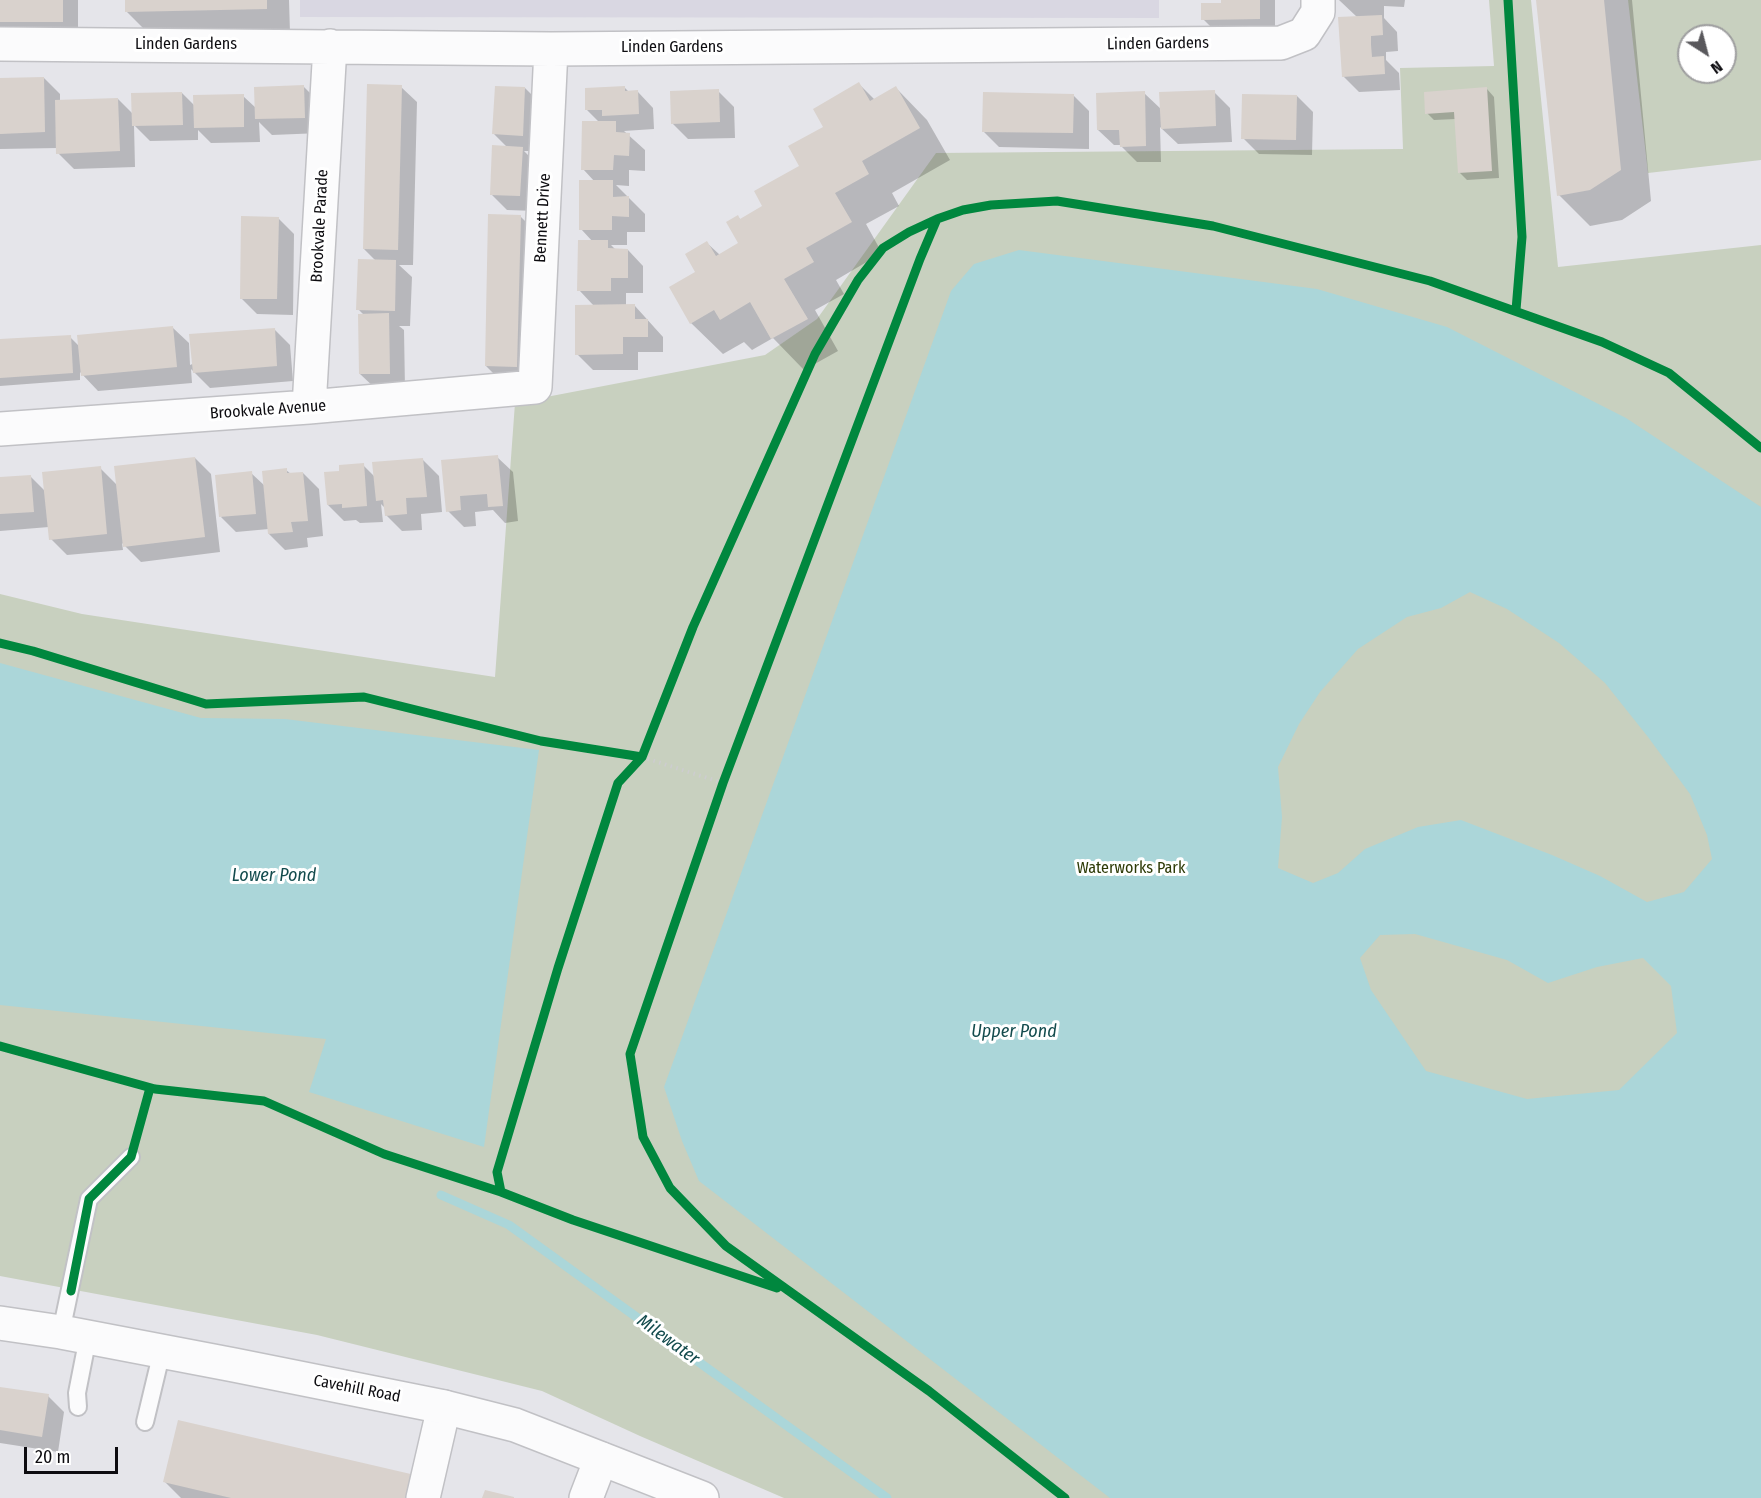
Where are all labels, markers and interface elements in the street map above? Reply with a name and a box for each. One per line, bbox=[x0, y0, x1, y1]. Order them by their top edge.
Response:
north arrow bbox=[1677, 24, 1737, 84]
street label: Linden Gardens bbox=[1107, 34, 1209, 54]
street label: Linden Gardens bbox=[135, 35, 237, 55]
street label: Linden Gardens bbox=[621, 38, 723, 58]
text: N bbox=[1707, 57, 1726, 78]
street label: Brookvale Parade bbox=[307, 169, 333, 283]
street label: Bennett Drive bbox=[531, 173, 555, 263]
street label: Brookvale Avenue bbox=[209, 396, 327, 424]
park label: Waterworks Park bbox=[1077, 859, 1185, 879]
water label: Lower Pond bbox=[232, 865, 316, 887]
water label: Upper Pond bbox=[971, 1021, 1057, 1043]
water label: Milewater bbox=[633, 1310, 703, 1370]
street label: Cavehill Road bbox=[312, 1371, 402, 1407]
scale bar bbox=[27, 1435, 122, 1473]
text: 20 m bbox=[35, 1446, 70, 1468]

